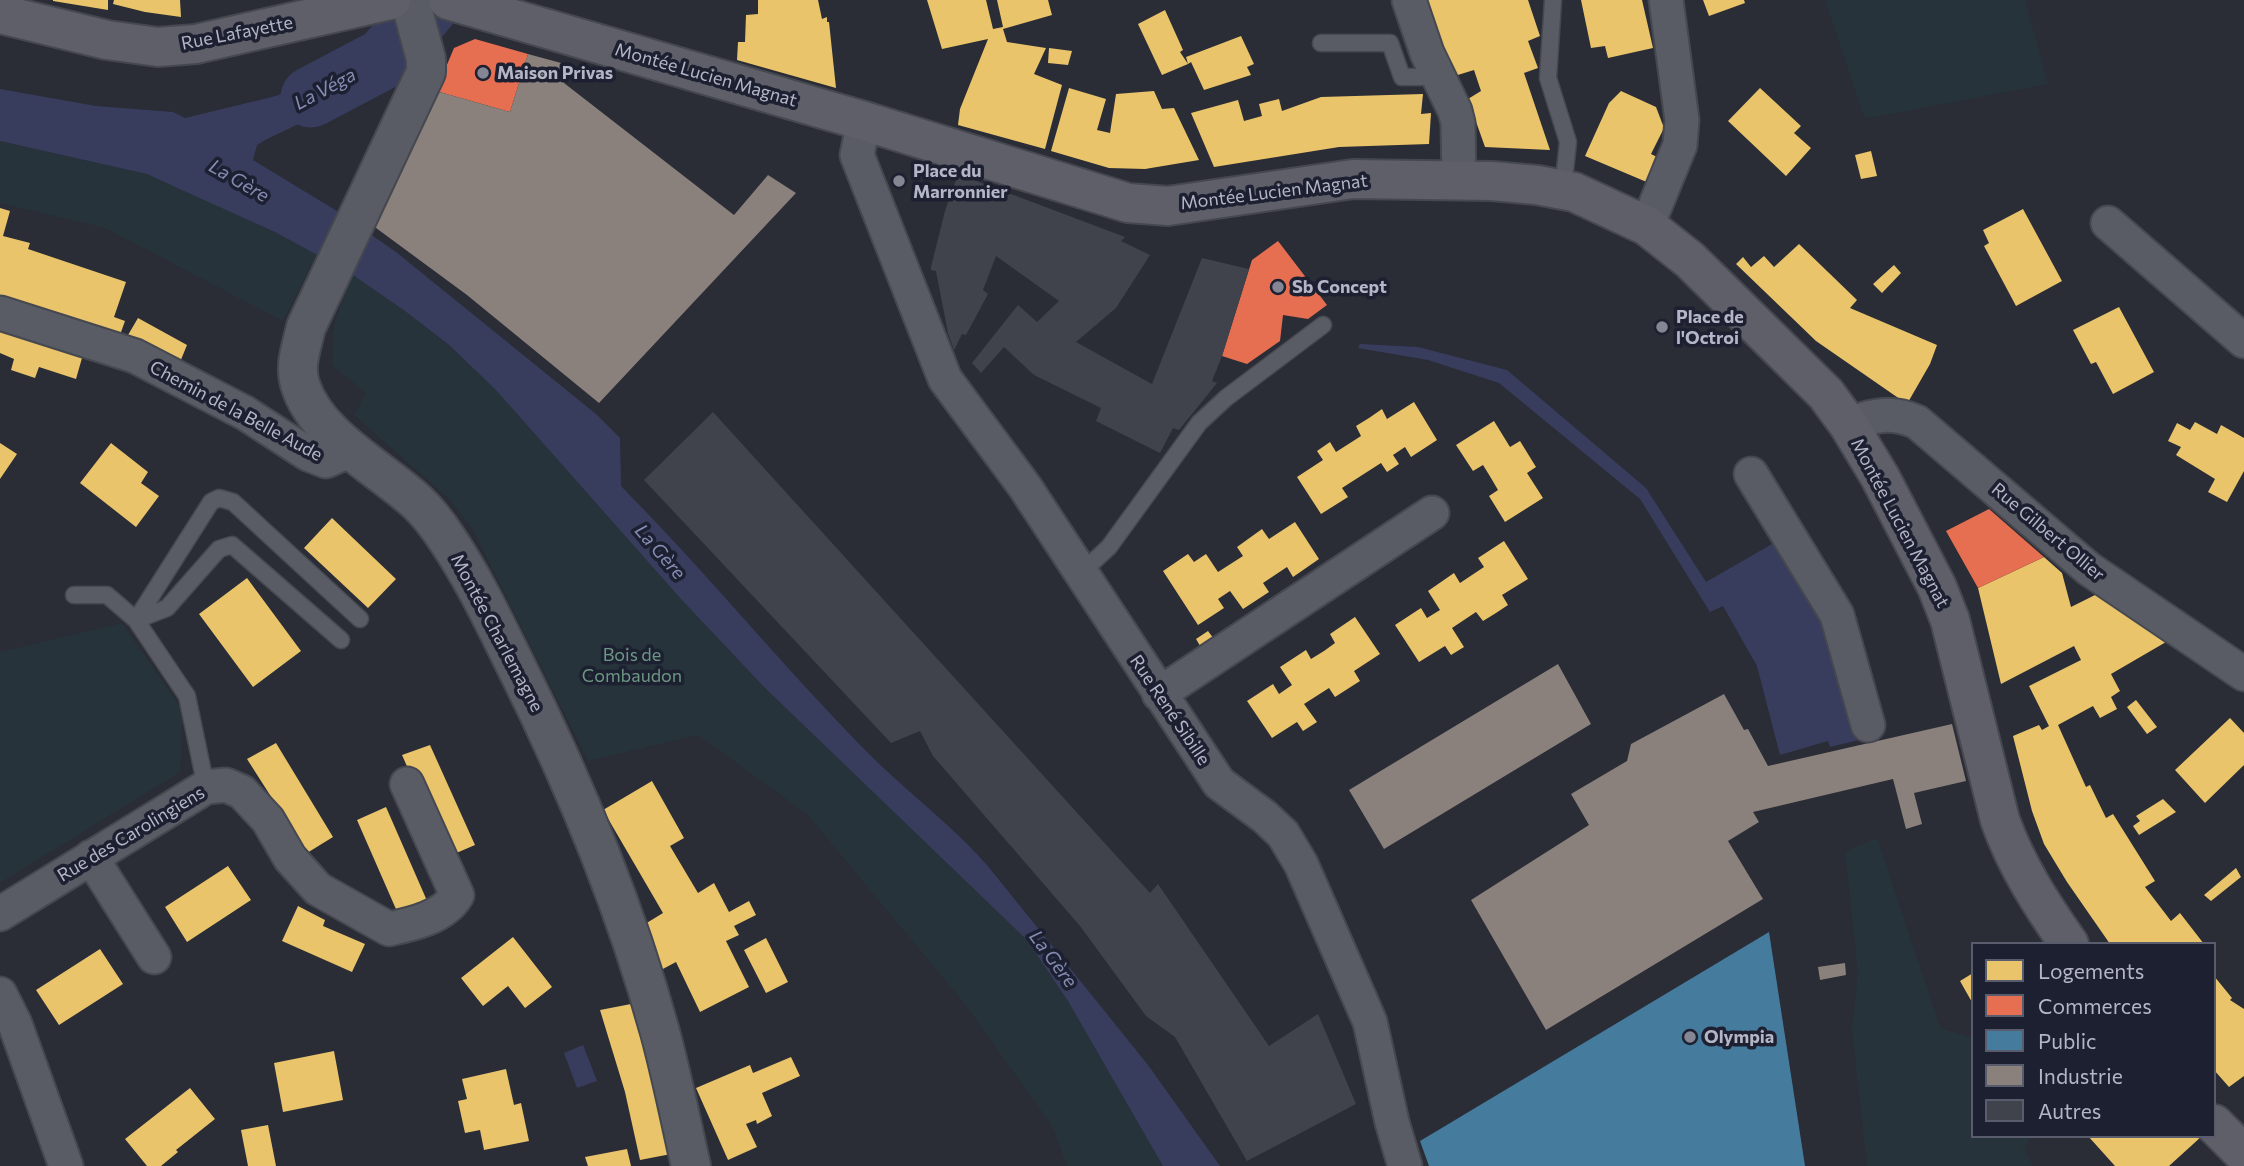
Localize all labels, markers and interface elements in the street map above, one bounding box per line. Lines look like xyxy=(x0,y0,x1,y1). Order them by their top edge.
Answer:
street label: Rue Lafayette xyxy=(179,12,295,54)
street label: Montée Lucien Magnat xyxy=(612,39,800,111)
place label: Maison Privas xyxy=(497,62,613,84)
water label: La Véga xyxy=(290,63,360,115)
marker: Maison Privas xyxy=(475,65,491,81)
water label: La Gère xyxy=(205,155,273,207)
place label: Place du Marronnier xyxy=(913,160,1008,202)
street label: Montée Lucien Magnat xyxy=(1179,170,1369,214)
marker: Place du Marronnier xyxy=(891,173,907,189)
place label: Sb Concept xyxy=(1292,276,1387,298)
marker: Sb Concept xyxy=(1270,279,1286,295)
place label: Place de l'Octroi xyxy=(1676,306,1744,348)
marker: Place de l'Octroi xyxy=(1654,319,1670,335)
street label: Chemin de la Belle Aude xyxy=(146,356,326,466)
street label: Montée Lucien Magnat xyxy=(1846,435,1954,611)
street label: Rue Gilbert Ollier xyxy=(1987,479,2109,585)
water label: La Gère xyxy=(630,520,690,584)
street label: Montée Charlemagne xyxy=(446,550,548,716)
park label: Bois de Combaudon xyxy=(582,644,682,686)
street label: Rue René Sibille xyxy=(1125,651,1215,769)
street label: Rue des Carolingiens xyxy=(54,782,208,886)
water label: La Gère xyxy=(1024,926,1082,992)
legend xyxy=(1971,942,2216,1138)
text: Logements xyxy=(2038,958,2144,983)
text: Commerces xyxy=(2038,993,2152,1018)
place label: Olympia xyxy=(1704,1026,1774,1048)
text: Public xyxy=(2038,1028,2096,1053)
marker: Olympia xyxy=(1682,1029,1698,1045)
text: Industrie xyxy=(2038,1063,2123,1088)
text: Autres xyxy=(2038,1098,2101,1123)

